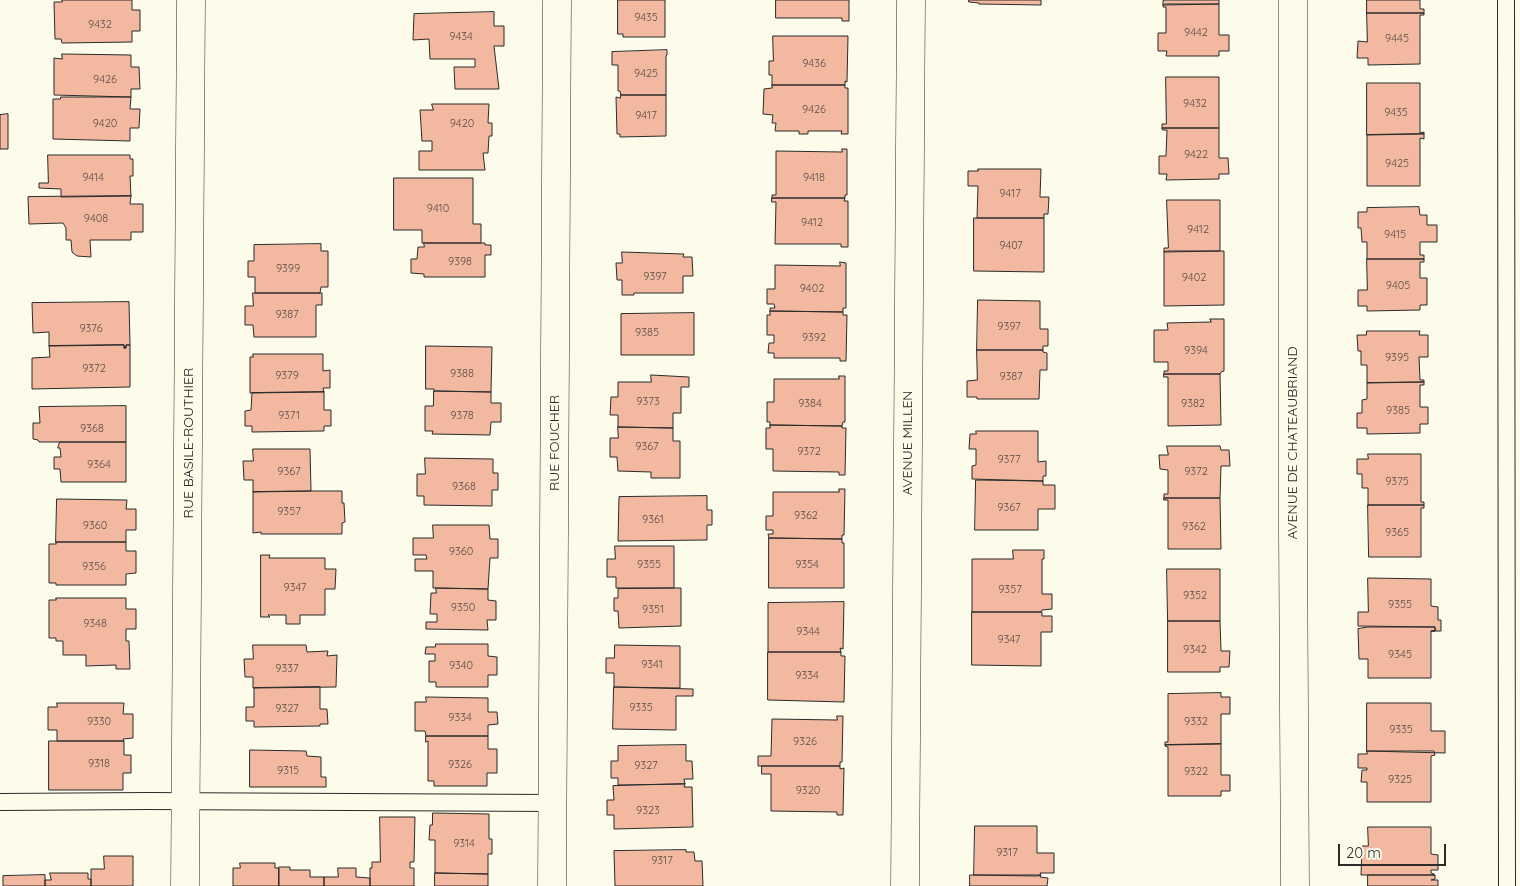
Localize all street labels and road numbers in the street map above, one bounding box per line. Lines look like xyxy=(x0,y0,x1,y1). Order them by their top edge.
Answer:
street label: AVENUE DE CHATEAUBRIAND xyxy=(1285,346,1301,540)
street label: RUE BASILE-ROUTHIER xyxy=(181,368,197,518)
street label: AVENUE MILLEN xyxy=(900,390,916,496)
street label: RUE FOUCHER xyxy=(547,395,563,491)

